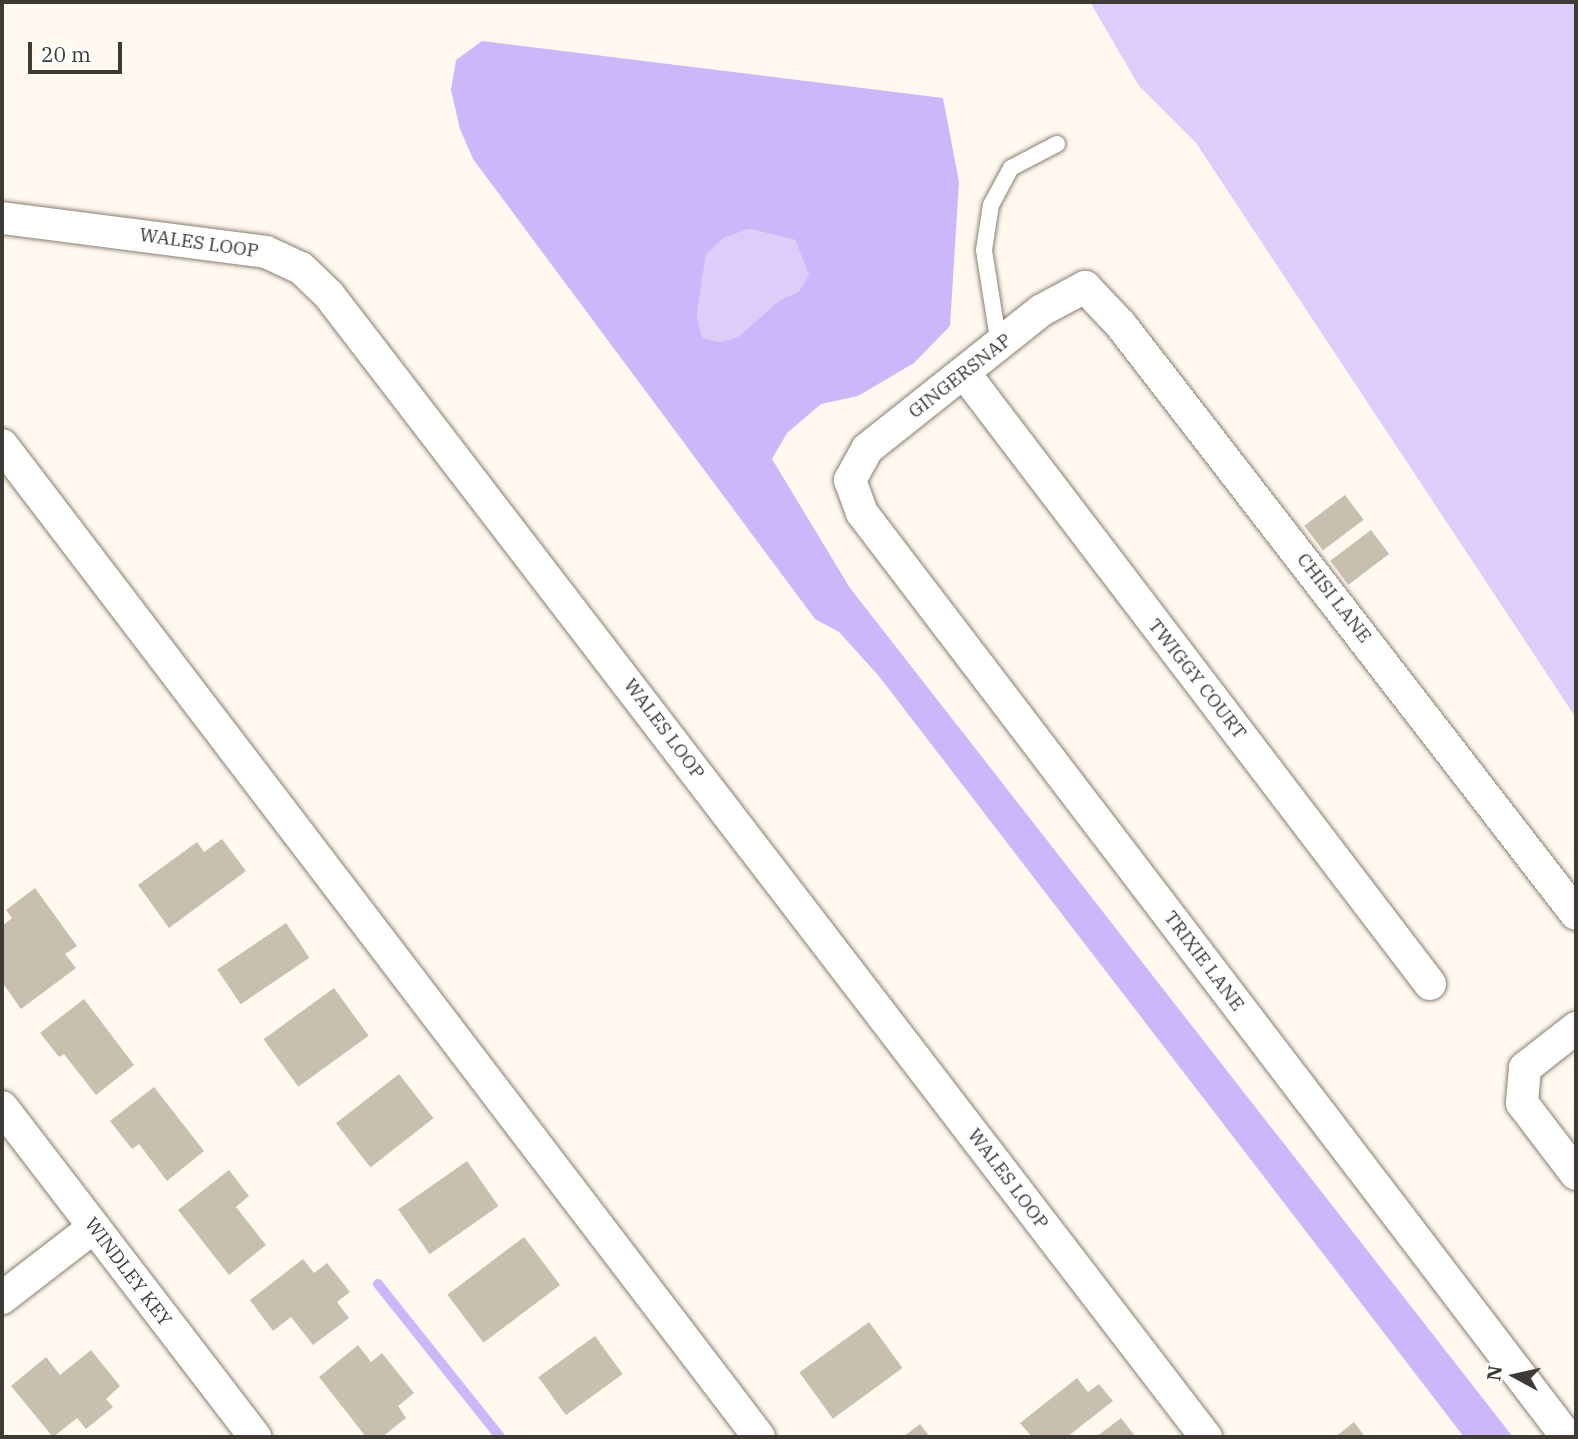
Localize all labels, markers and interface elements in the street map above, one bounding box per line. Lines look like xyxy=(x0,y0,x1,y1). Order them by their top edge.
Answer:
scale bar xyxy=(32,28,126,72)
text: 20 m xyxy=(41,40,91,68)
street label: WALES LOOP xyxy=(138,223,260,263)
street label: GINGERSNAP xyxy=(904,329,1016,423)
street label: CHISI LANE xyxy=(1292,549,1376,647)
street label: TWIGGY COURT xyxy=(1143,614,1251,744)
street label: WALES LOOP xyxy=(619,674,709,784)
street label: TRIXIE LANE xyxy=(1159,907,1249,1015)
street label: WALES LOOP xyxy=(963,1124,1053,1234)
street label: WINDLEY KEY xyxy=(80,1213,176,1331)
north arrow xyxy=(1480,1341,1550,1411)
text: N xyxy=(1481,1364,1507,1382)

